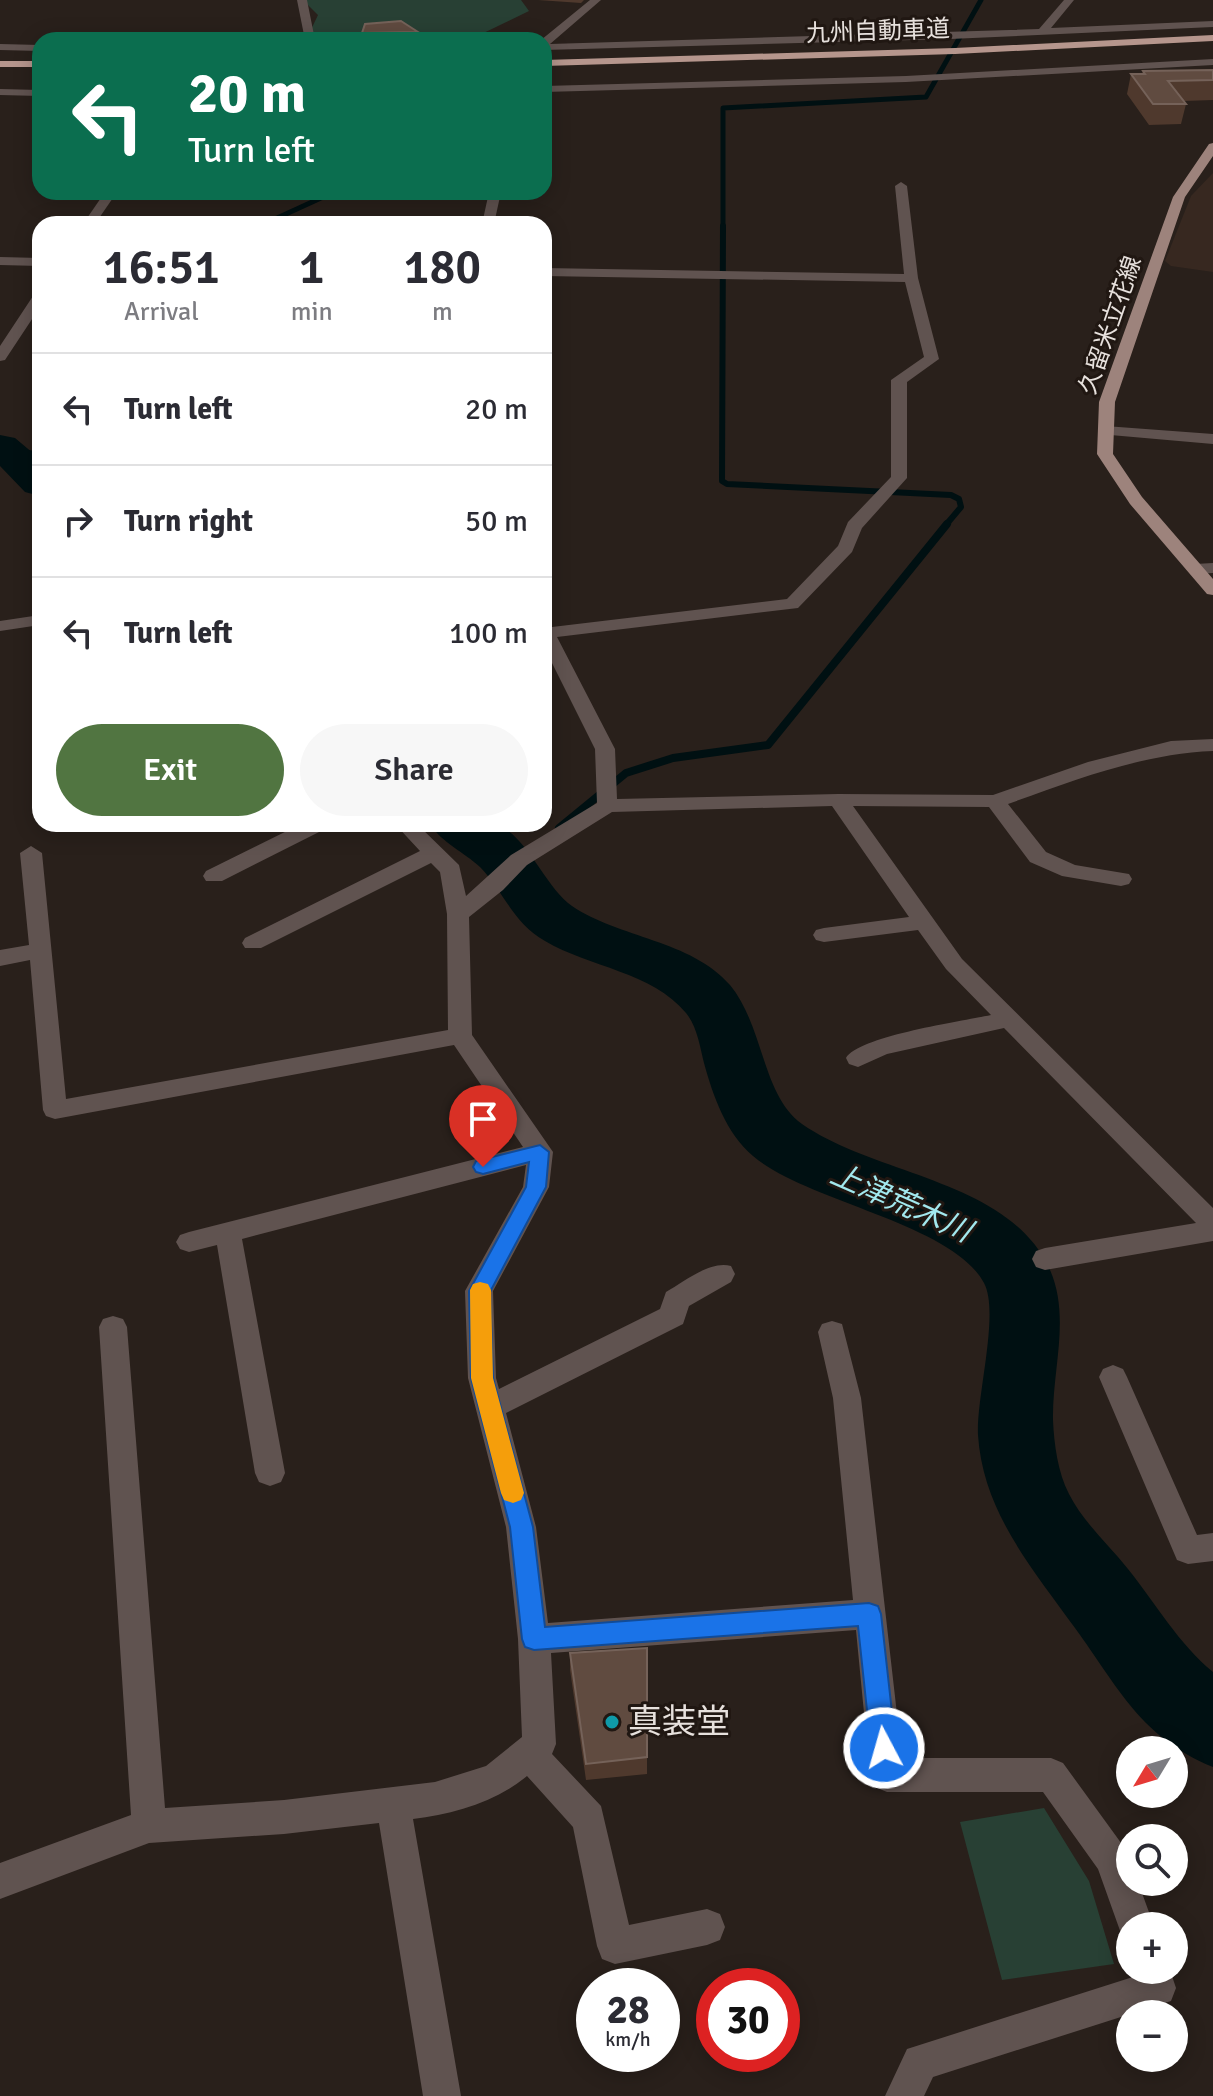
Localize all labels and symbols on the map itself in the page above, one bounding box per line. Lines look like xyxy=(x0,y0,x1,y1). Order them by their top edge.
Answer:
street label: 九州自動車道 xyxy=(806,13,950,49)
street label: 久留米立花線 xyxy=(1072,252,1148,398)
pin xyxy=(449,1085,517,1167)
water label: 上津荒木川 xyxy=(825,1156,980,1252)
place label: 真装堂 xyxy=(628,1701,730,1743)
position arrow xyxy=(842,1706,926,1790)
marker: 真装堂 xyxy=(603,1713,621,1731)
north arrow xyxy=(1116,1736,1188,1808)
speed limit sign: 30 xyxy=(696,1968,800,2072)

